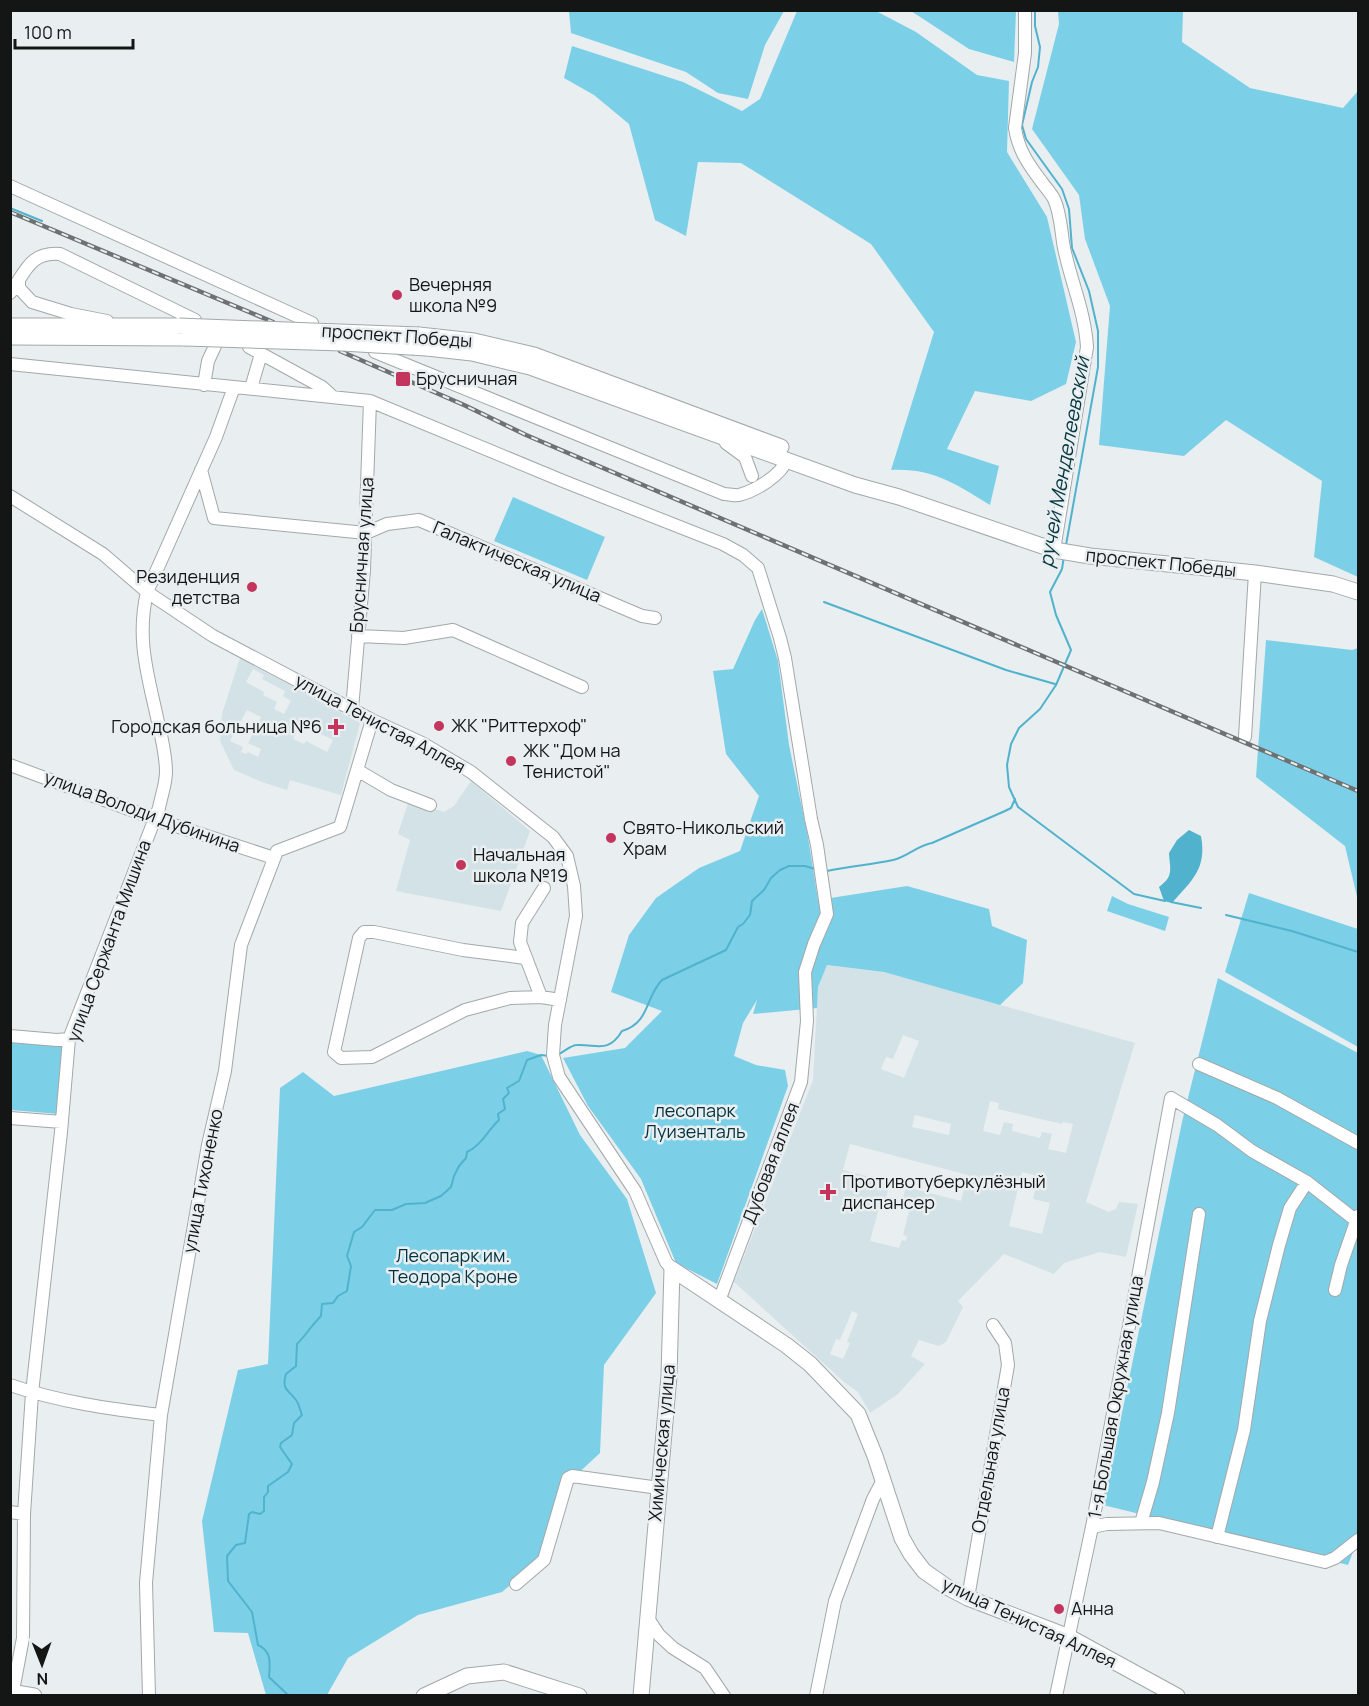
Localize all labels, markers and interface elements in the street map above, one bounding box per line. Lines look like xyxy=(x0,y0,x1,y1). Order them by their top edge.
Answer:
scale bar xyxy=(15,12,134,50)
text: 100 m xyxy=(24,20,72,44)
place label: Вечерняя школа №9 xyxy=(409,272,497,317)
marker: Вечерняя школа №9 xyxy=(390,288,404,302)
street label: проспект Победы xyxy=(321,318,473,352)
water label: ручей Менделеевский xyxy=(1032,353,1096,569)
place label: Брусничная xyxy=(416,366,518,390)
marker: Брусничная xyxy=(394,370,412,388)
street label: Брусничная улица xyxy=(344,476,378,634)
street label: Галактическая улица xyxy=(430,515,605,607)
street label: проспект Победы xyxy=(1085,542,1237,582)
place label: Резиденция детства xyxy=(136,564,240,609)
marker: Резиденция детства xyxy=(245,580,259,594)
street label: улица Тенистая Аллея xyxy=(291,668,470,778)
place label: ЖК "Риттерхоф" xyxy=(451,713,587,737)
place label: Городская больница №6 xyxy=(111,714,322,738)
marker: Городская больница №6 xyxy=(327,718,345,736)
marker: ЖК "Риттерхоф" xyxy=(432,719,446,733)
place label: ЖК "Дом на Тенистой" xyxy=(523,738,621,783)
marker: ЖК "Дом на Тенистой" xyxy=(504,754,518,768)
street label: улица Володи Дубинина xyxy=(41,764,244,858)
place label: Свято-Никольский Храм xyxy=(623,815,784,860)
marker: Свято-Никольский Храм xyxy=(604,831,618,845)
street label: улица Сержанта Мишина xyxy=(60,836,156,1045)
place label: Начальная школа №19 xyxy=(473,842,568,887)
marker: Начальная школа №19 xyxy=(454,858,468,872)
park label: лесопарк Луизенталь xyxy=(644,1098,746,1143)
street label: Дубовая аллея xyxy=(736,1099,804,1227)
street label: улица Тихоненко xyxy=(176,1107,228,1255)
place label: Противотуберкулёзный диспансер xyxy=(842,1169,1046,1214)
marker: Противотуберкулёзный диспансер xyxy=(819,1183,837,1201)
park label: Лесопарк им. Теодора Кроне xyxy=(388,1243,518,1288)
street label: 1-я Большая Окружная улица xyxy=(1082,1274,1148,1520)
street label: Химическая улица xyxy=(642,1363,680,1522)
street label: Отдельная улица xyxy=(965,1385,1015,1535)
street label: улица Тенистая Аллея xyxy=(938,1571,1120,1673)
place label: Анна xyxy=(1071,1596,1114,1620)
marker: Анна xyxy=(1052,1602,1066,1616)
north arrow xyxy=(12,1634,72,1694)
text: N xyxy=(36,1668,48,1690)

